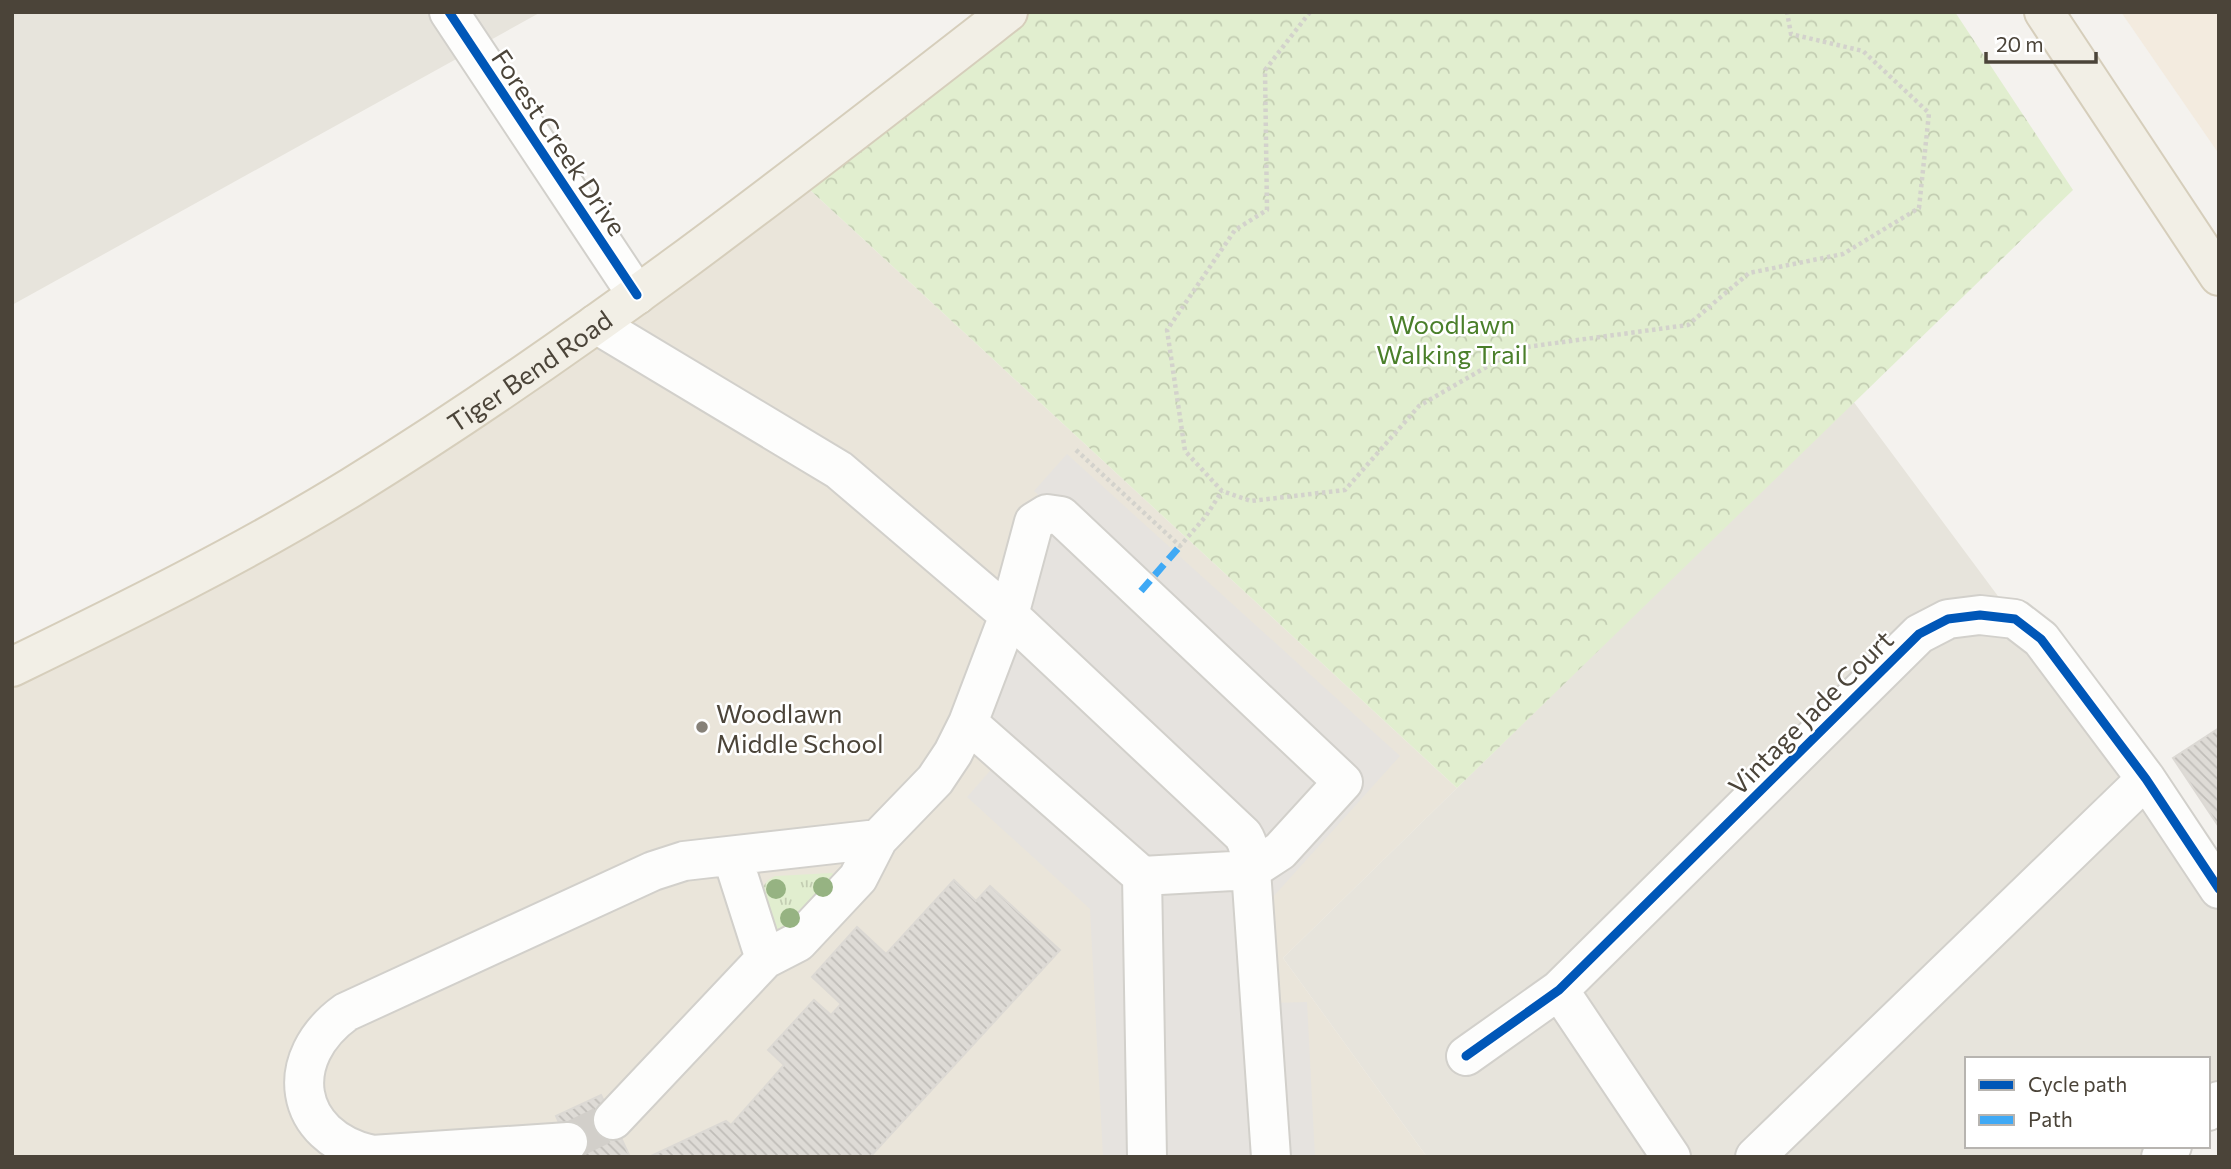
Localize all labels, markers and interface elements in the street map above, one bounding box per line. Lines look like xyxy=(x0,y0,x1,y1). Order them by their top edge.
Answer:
scale bar xyxy=(1986,21,2096,65)
text: 20 m xyxy=(1996,31,2044,56)
street label: Forest Creek Drive xyxy=(486,43,634,241)
street label: Tiger Bend Road xyxy=(441,303,617,438)
park label: Woodlawn Walking Trail xyxy=(1376,308,1528,369)
street label: Vintage Jade Court xyxy=(1721,623,1899,801)
place label: Woodlawn Middle School xyxy=(716,697,884,758)
marker: Woodlawn Middle School xyxy=(694,719,710,735)
legend xyxy=(1965,1057,2210,1148)
text: Cycle path xyxy=(2028,1071,2127,1096)
text: Path xyxy=(2028,1106,2073,1131)

